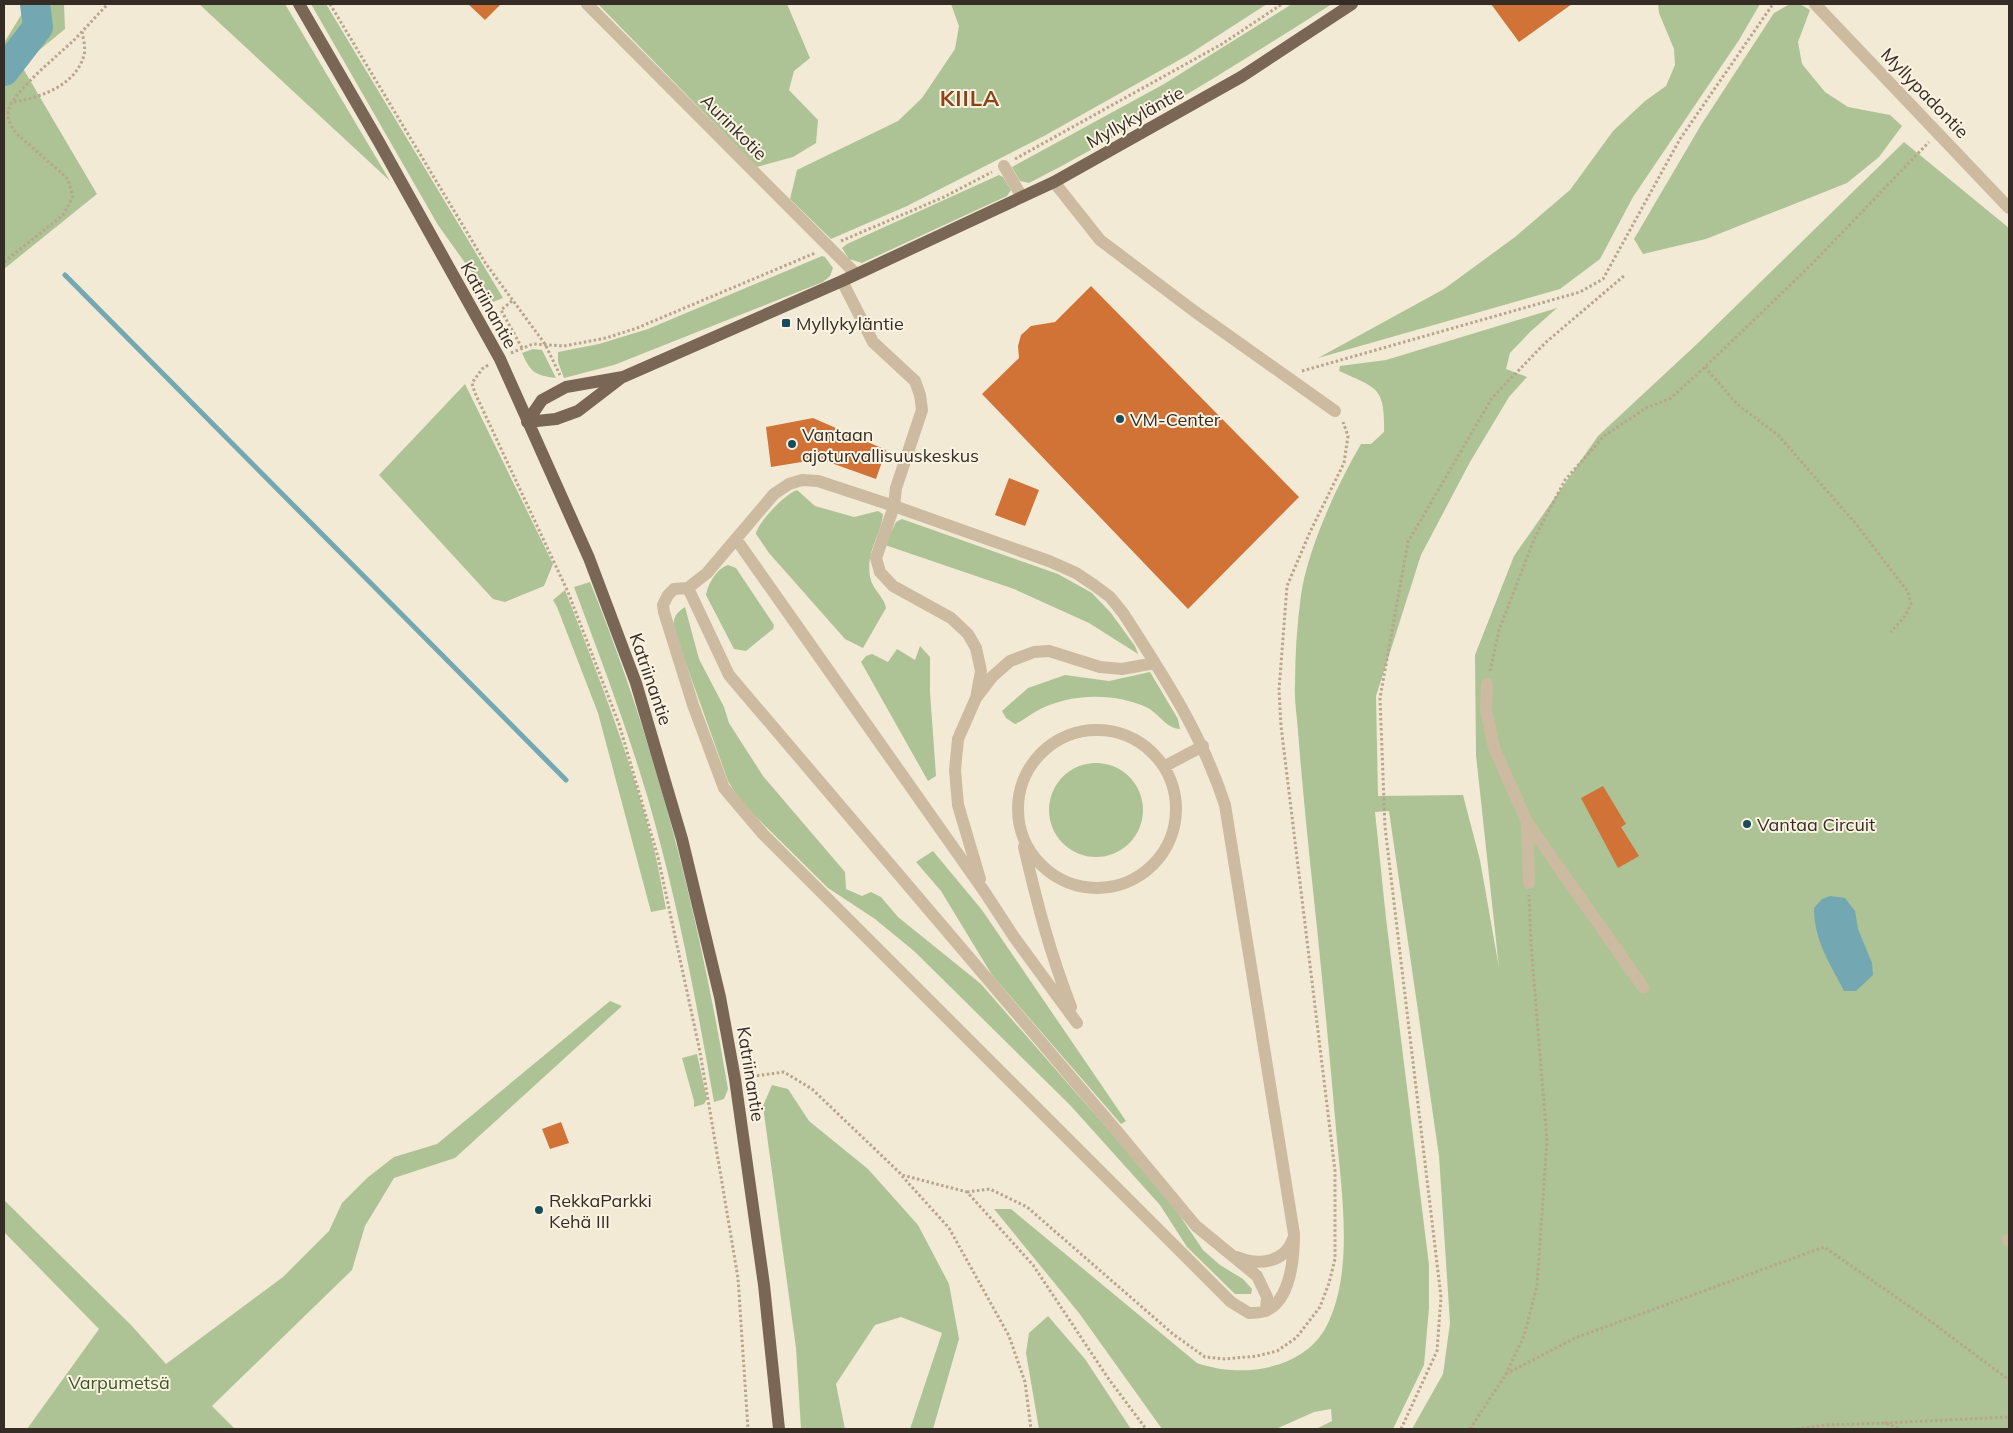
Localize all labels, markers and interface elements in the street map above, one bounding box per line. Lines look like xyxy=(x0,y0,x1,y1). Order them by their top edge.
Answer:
street label: Myllypadontie xyxy=(1876,43,1974,143)
street label: Myllykyläntie xyxy=(1082,81,1188,153)
district label: KIILA xyxy=(940,84,1000,112)
street label: Aurinkotie xyxy=(696,89,772,165)
street label: Katriinantie xyxy=(456,257,522,353)
place label: Myllykyläntie xyxy=(796,312,904,335)
marker: Myllykyläntie xyxy=(780,317,792,329)
place label: VM-Center xyxy=(1130,408,1221,431)
marker: VM-Center xyxy=(1114,413,1126,425)
place label: Vantaan ajoturvallisuuskeskus xyxy=(802,423,979,467)
marker: Vantaan ajoturvallisuuskeskus xyxy=(786,438,798,450)
street label: Katriinantie xyxy=(625,630,677,728)
place label: Vantaa Circuit xyxy=(1757,813,1875,836)
marker: Vantaa Circuit xyxy=(1741,818,1753,830)
street label: Katriinantie xyxy=(732,1025,770,1123)
place label: RekkaParkki Kehä III xyxy=(549,1189,652,1233)
marker: RekkaParkki Kehä III xyxy=(533,1204,545,1216)
park label: Varpumetsä xyxy=(68,1371,170,1394)

